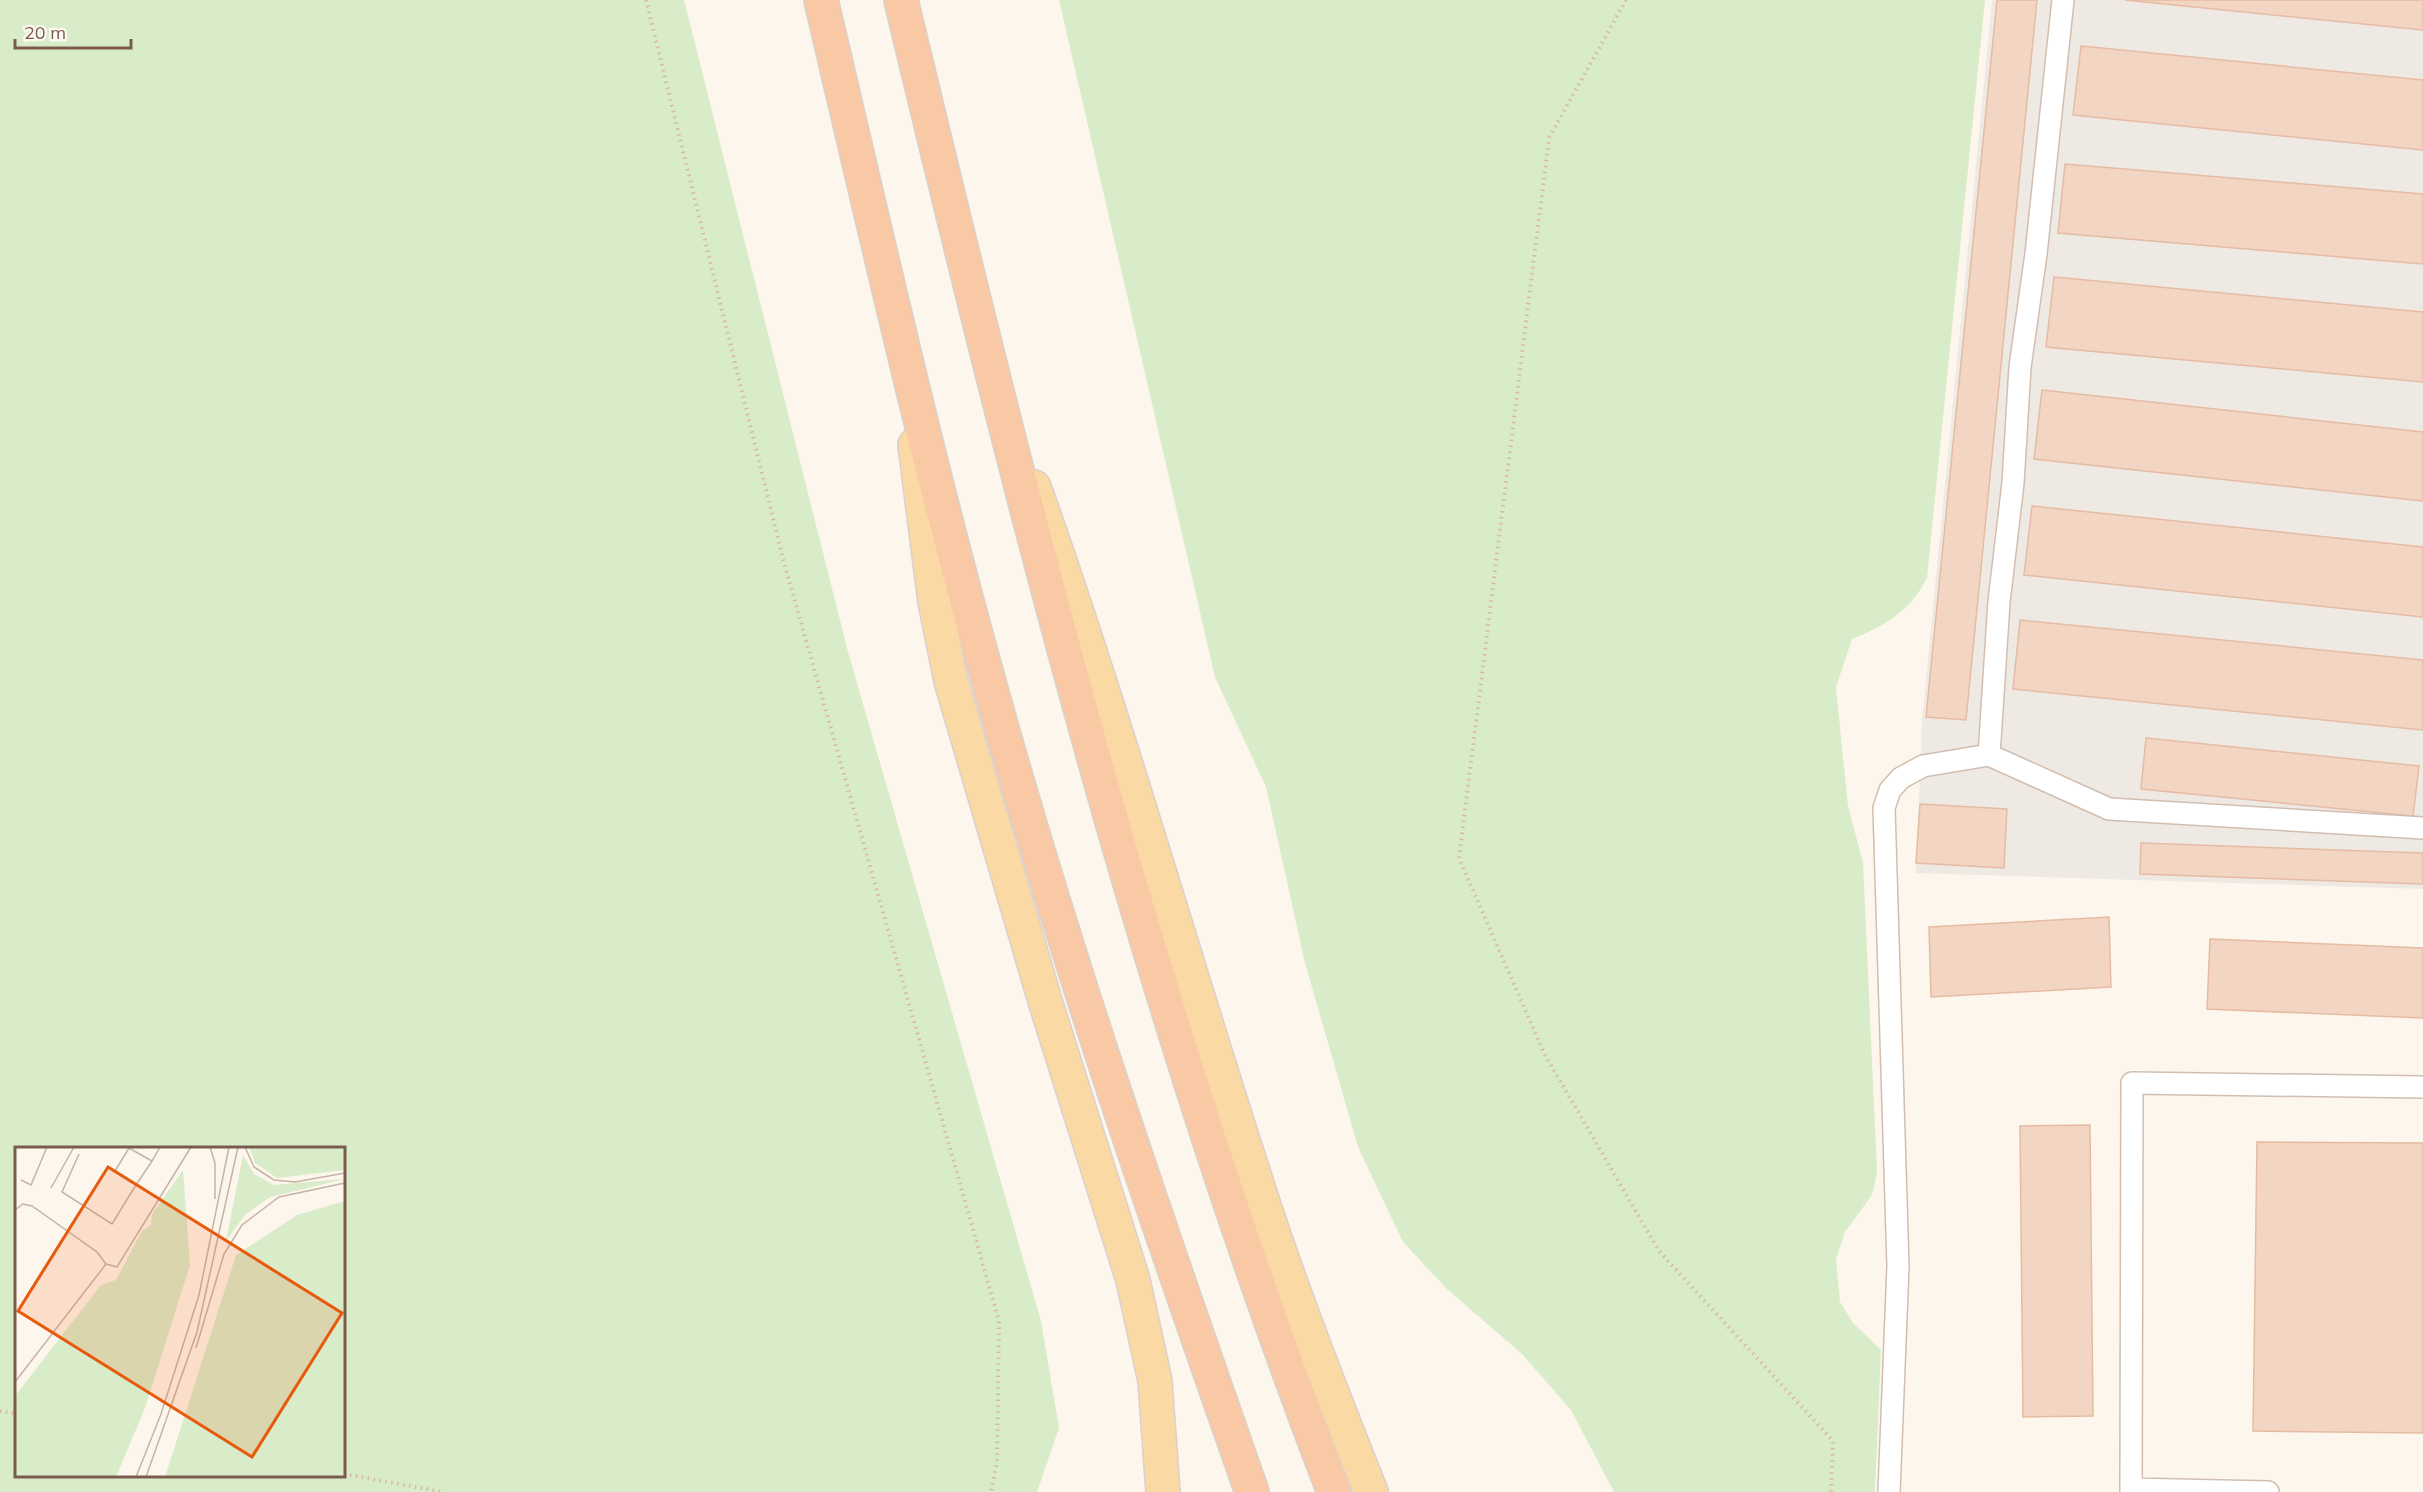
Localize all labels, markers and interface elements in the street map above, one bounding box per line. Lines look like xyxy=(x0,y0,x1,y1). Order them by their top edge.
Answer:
scale bar xyxy=(15,12,130,50)
text: 20 m xyxy=(24,21,66,44)
inset map xyxy=(15,1147,345,1477)

